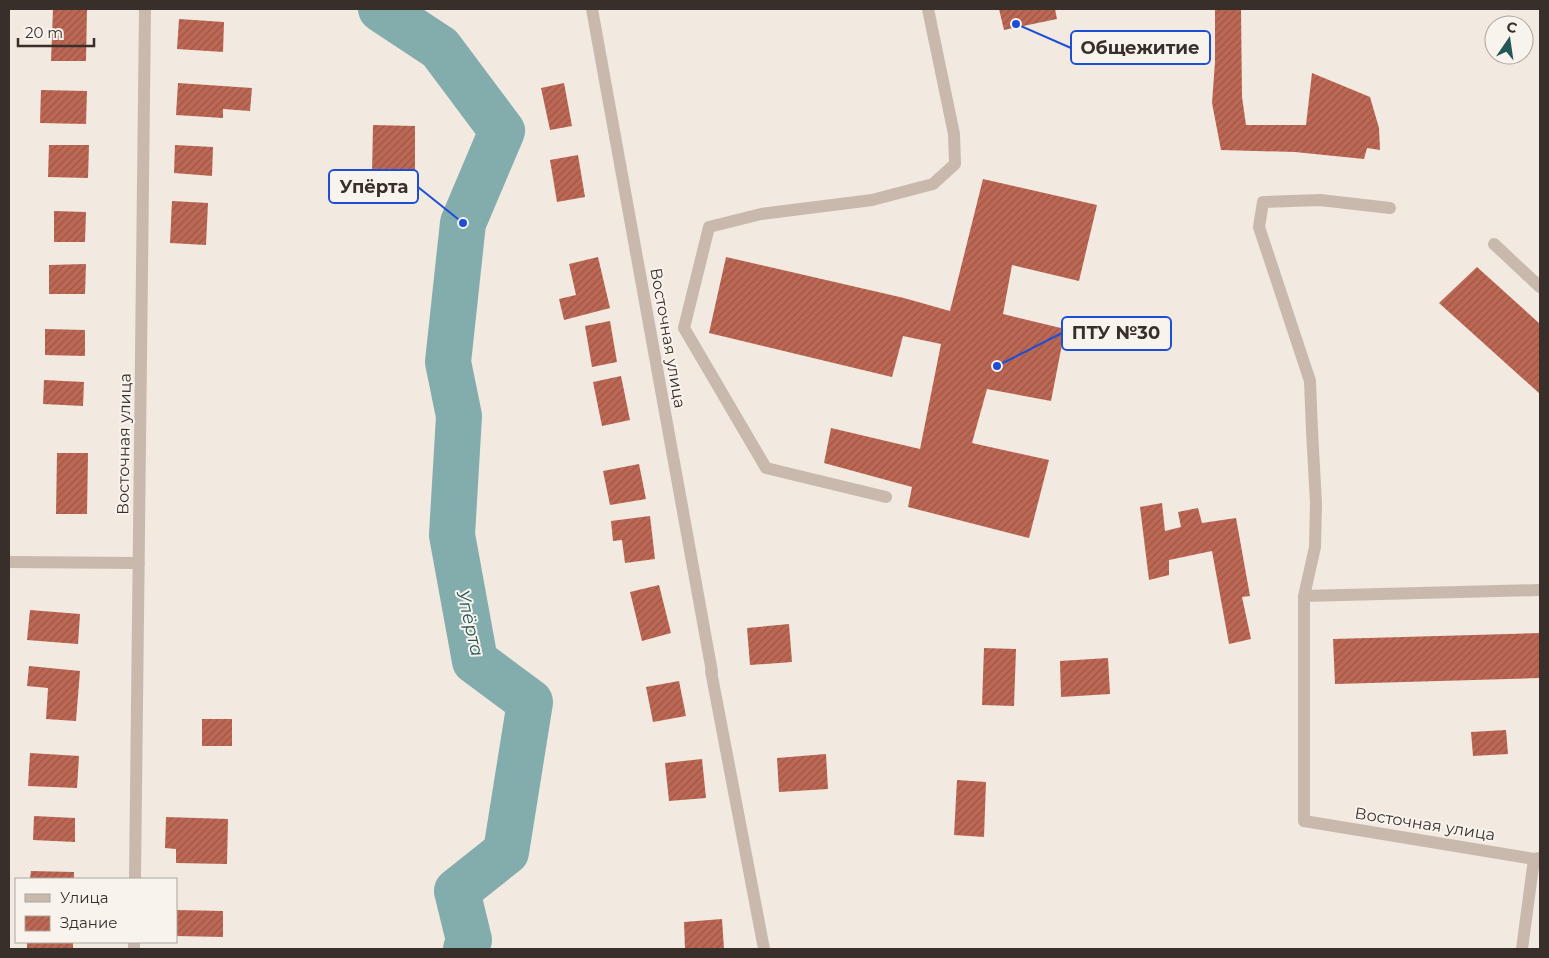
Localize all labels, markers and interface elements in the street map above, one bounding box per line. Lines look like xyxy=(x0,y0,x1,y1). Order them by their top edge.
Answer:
scale bar xyxy=(18,15,94,47)
north arrow xyxy=(1484,15,1534,65)
text: С xyxy=(1505,17,1519,37)
text: 20 m xyxy=(25,23,63,42)
callout: Общежитие xyxy=(1071,31,1210,64)
text: Общежитие xyxy=(1080,37,1200,59)
callout: Упёрта xyxy=(329,170,418,203)
text: Упёрта xyxy=(340,176,408,198)
street label: Восточная улица xyxy=(646,266,690,410)
callout: ПТУ №30 xyxy=(1062,317,1171,350)
text: ПТУ №30 xyxy=(1072,322,1160,344)
street label: Восточная улица xyxy=(113,373,135,515)
water label: Упёрта xyxy=(452,588,488,658)
street label: Восточная улица xyxy=(1353,804,1497,844)
legend xyxy=(15,878,178,943)
text: Улица xyxy=(60,888,108,907)
text: Здание xyxy=(60,913,118,932)

